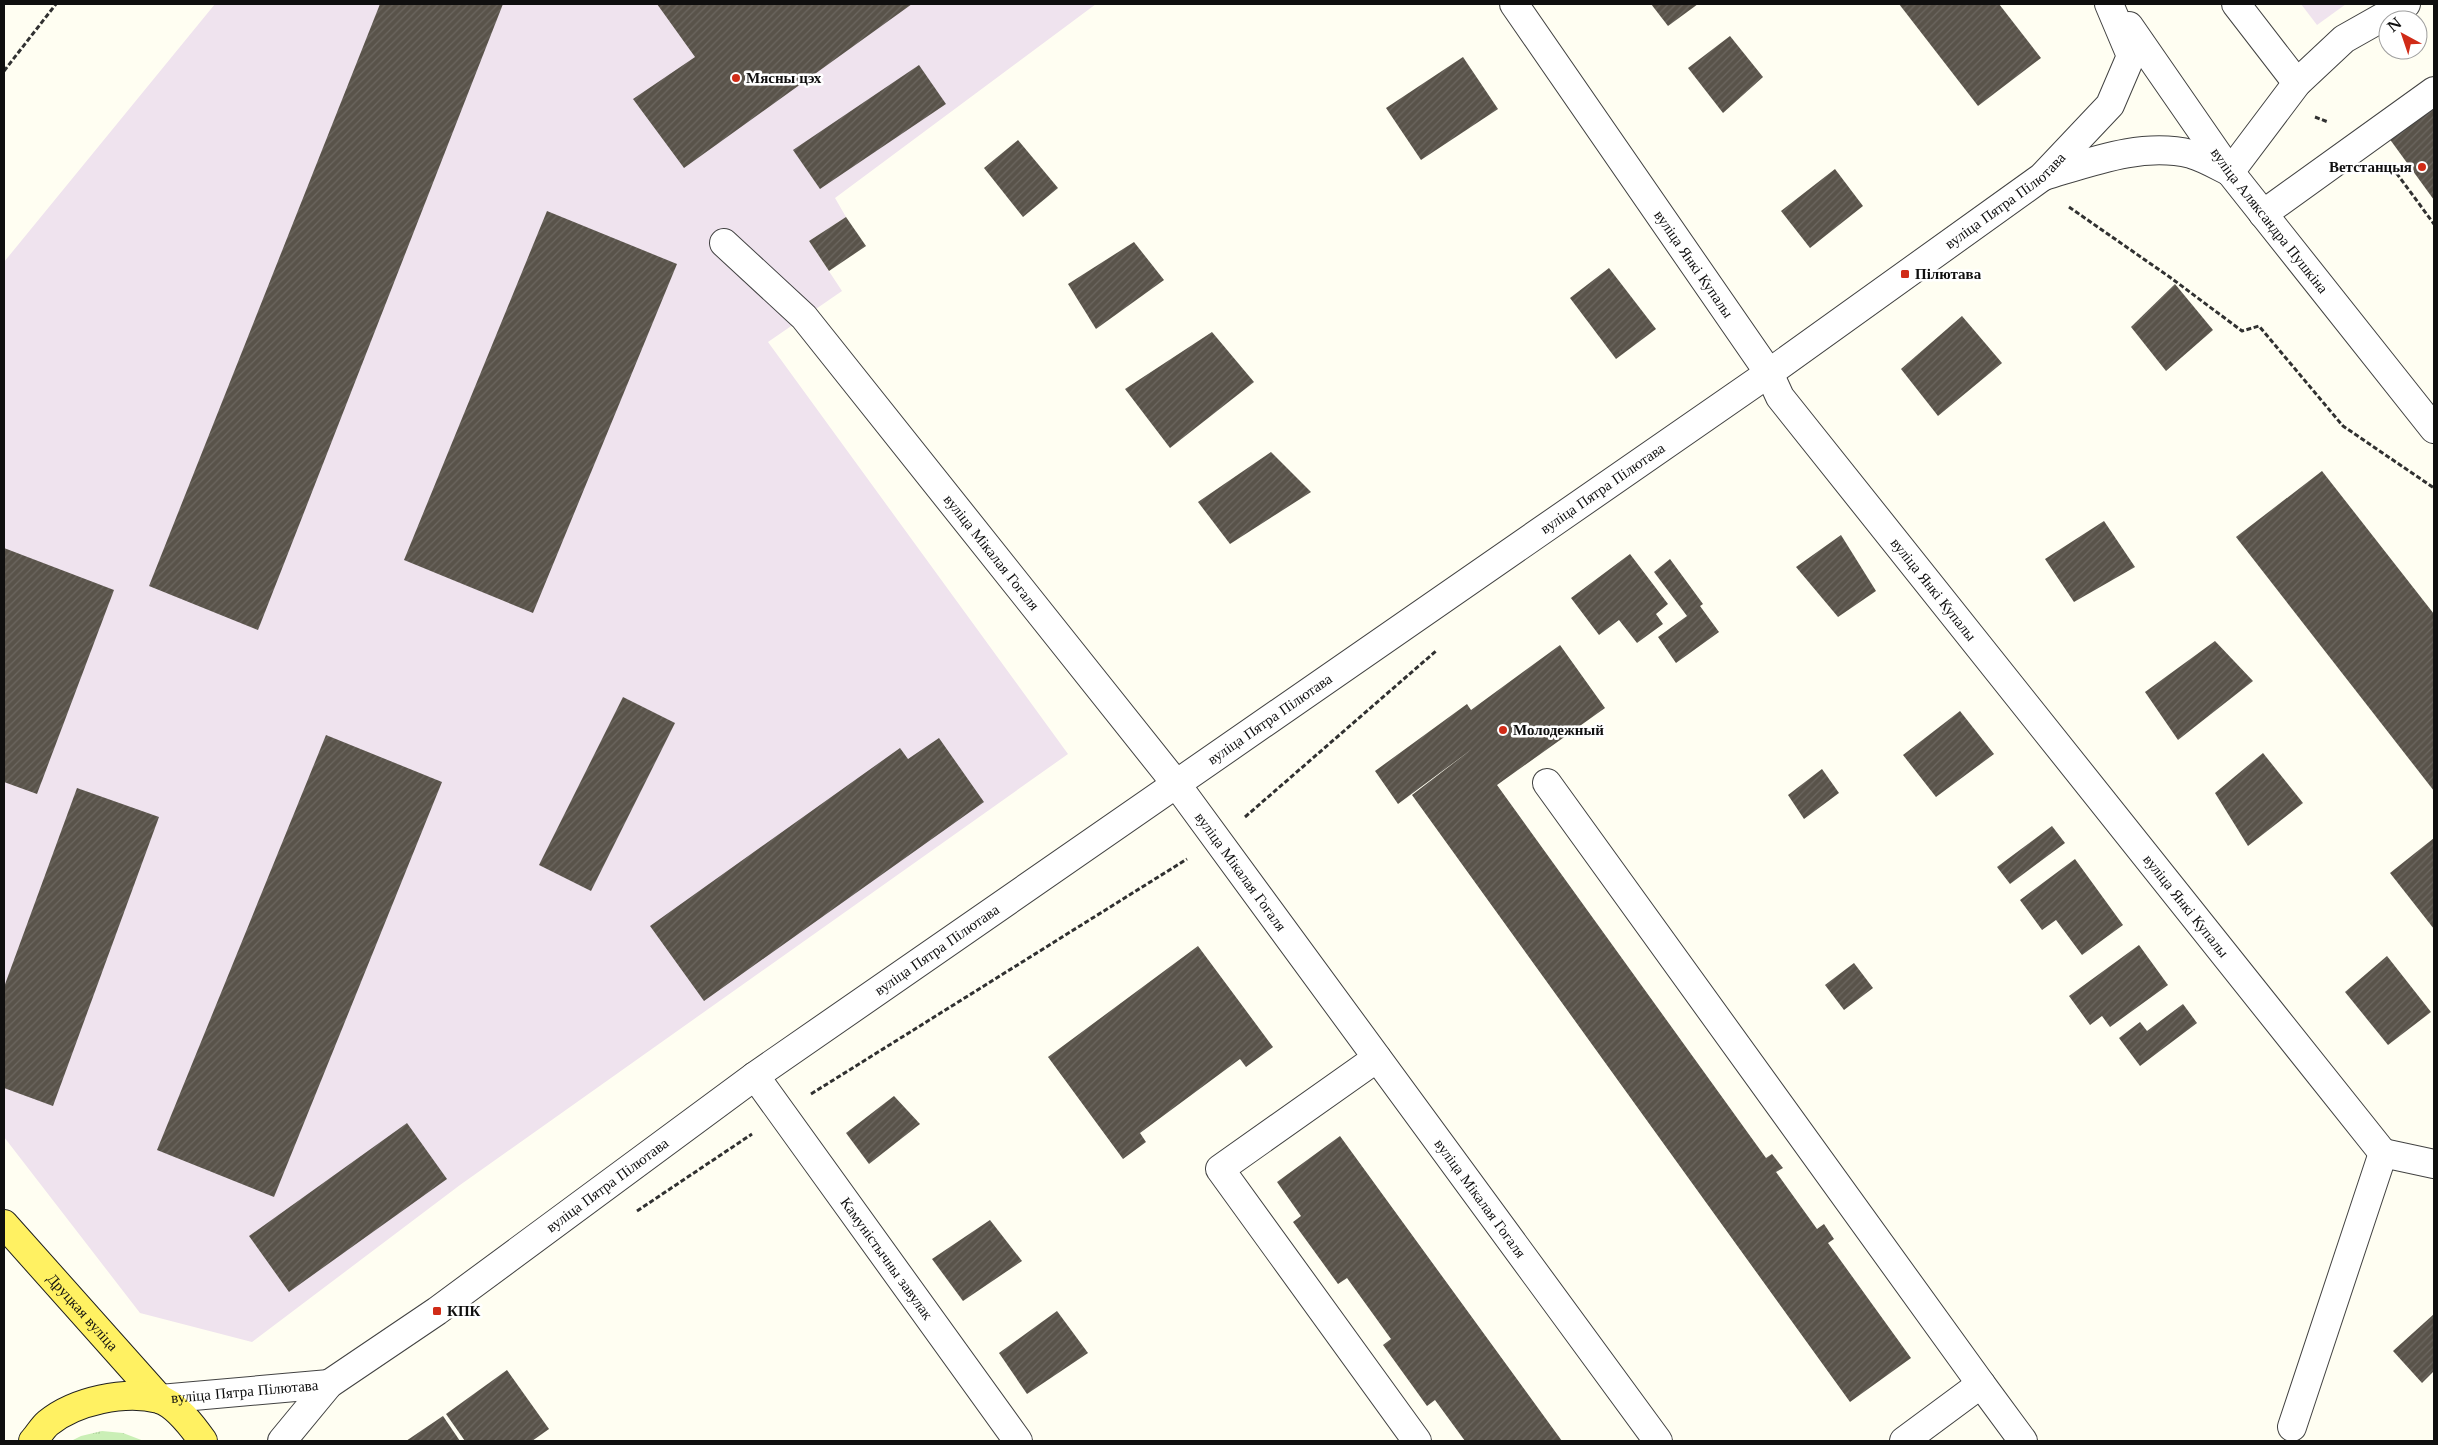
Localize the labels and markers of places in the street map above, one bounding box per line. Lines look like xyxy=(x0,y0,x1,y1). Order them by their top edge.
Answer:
place label: Мясны цэх xyxy=(746,68,822,87)
marker: Мясны цэх xyxy=(730,72,742,84)
place label: Ветстанцыя xyxy=(2329,157,2412,176)
marker: Ветстанцыя xyxy=(2416,161,2428,173)
place label: Пілютава xyxy=(1915,264,1982,283)
marker: Пілютава xyxy=(1899,268,1911,280)
place label: Молодежный xyxy=(1513,720,1604,739)
marker: Молодежный xyxy=(1497,724,1509,736)
place label: КПК xyxy=(447,1301,481,1320)
marker: КПК xyxy=(431,1305,443,1317)

